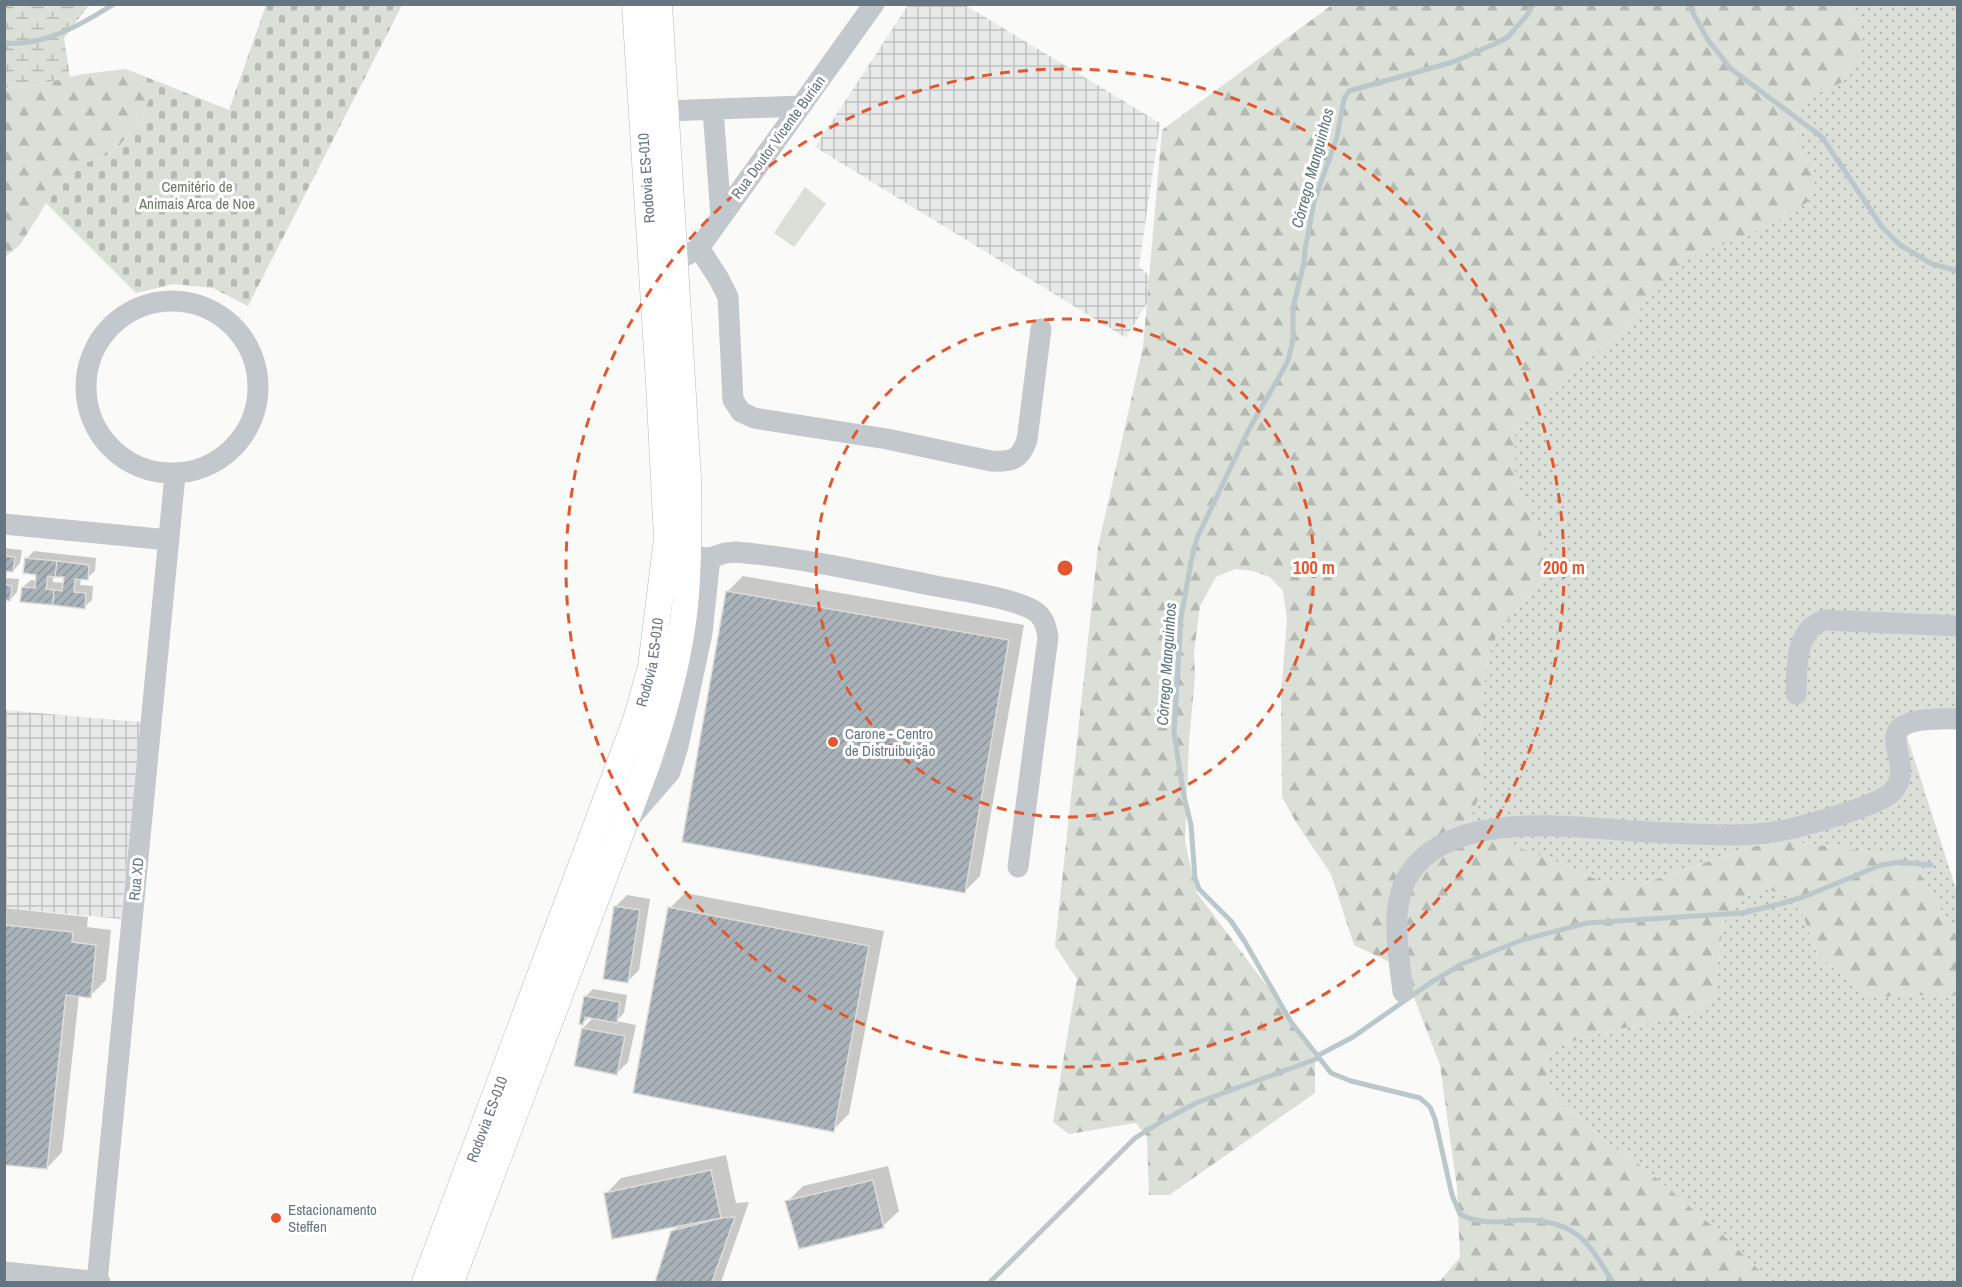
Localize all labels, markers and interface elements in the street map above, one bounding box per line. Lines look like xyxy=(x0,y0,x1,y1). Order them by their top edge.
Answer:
street label: Rua Doutor Vicente Burian xyxy=(726,71,830,203)
water label: Córrego Manguinhos xyxy=(1285,105,1339,230)
street label: Rodovia ES-010 xyxy=(632,132,660,224)
park label: Cemitério de Animais Arca de Noe xyxy=(138,176,255,214)
text: 100 m xyxy=(1293,555,1335,580)
text: 200 m xyxy=(1543,555,1585,580)
centre of rings xyxy=(1055,558,1075,578)
water label: Córrego Manguinhos xyxy=(1151,601,1181,726)
street label: Rodovia ES-010 xyxy=(630,616,668,709)
place label: Carone - Centro de Distruibuição xyxy=(845,723,935,761)
marker: Carone - Centro de Distruibuição xyxy=(826,735,840,749)
street label: Rua XD xyxy=(123,856,149,902)
street label: Rodovia ES-010 xyxy=(460,1073,512,1165)
place label: Estacionamento Steffen xyxy=(288,1199,377,1237)
marker: Estacionamento Steffen xyxy=(269,1211,283,1225)

